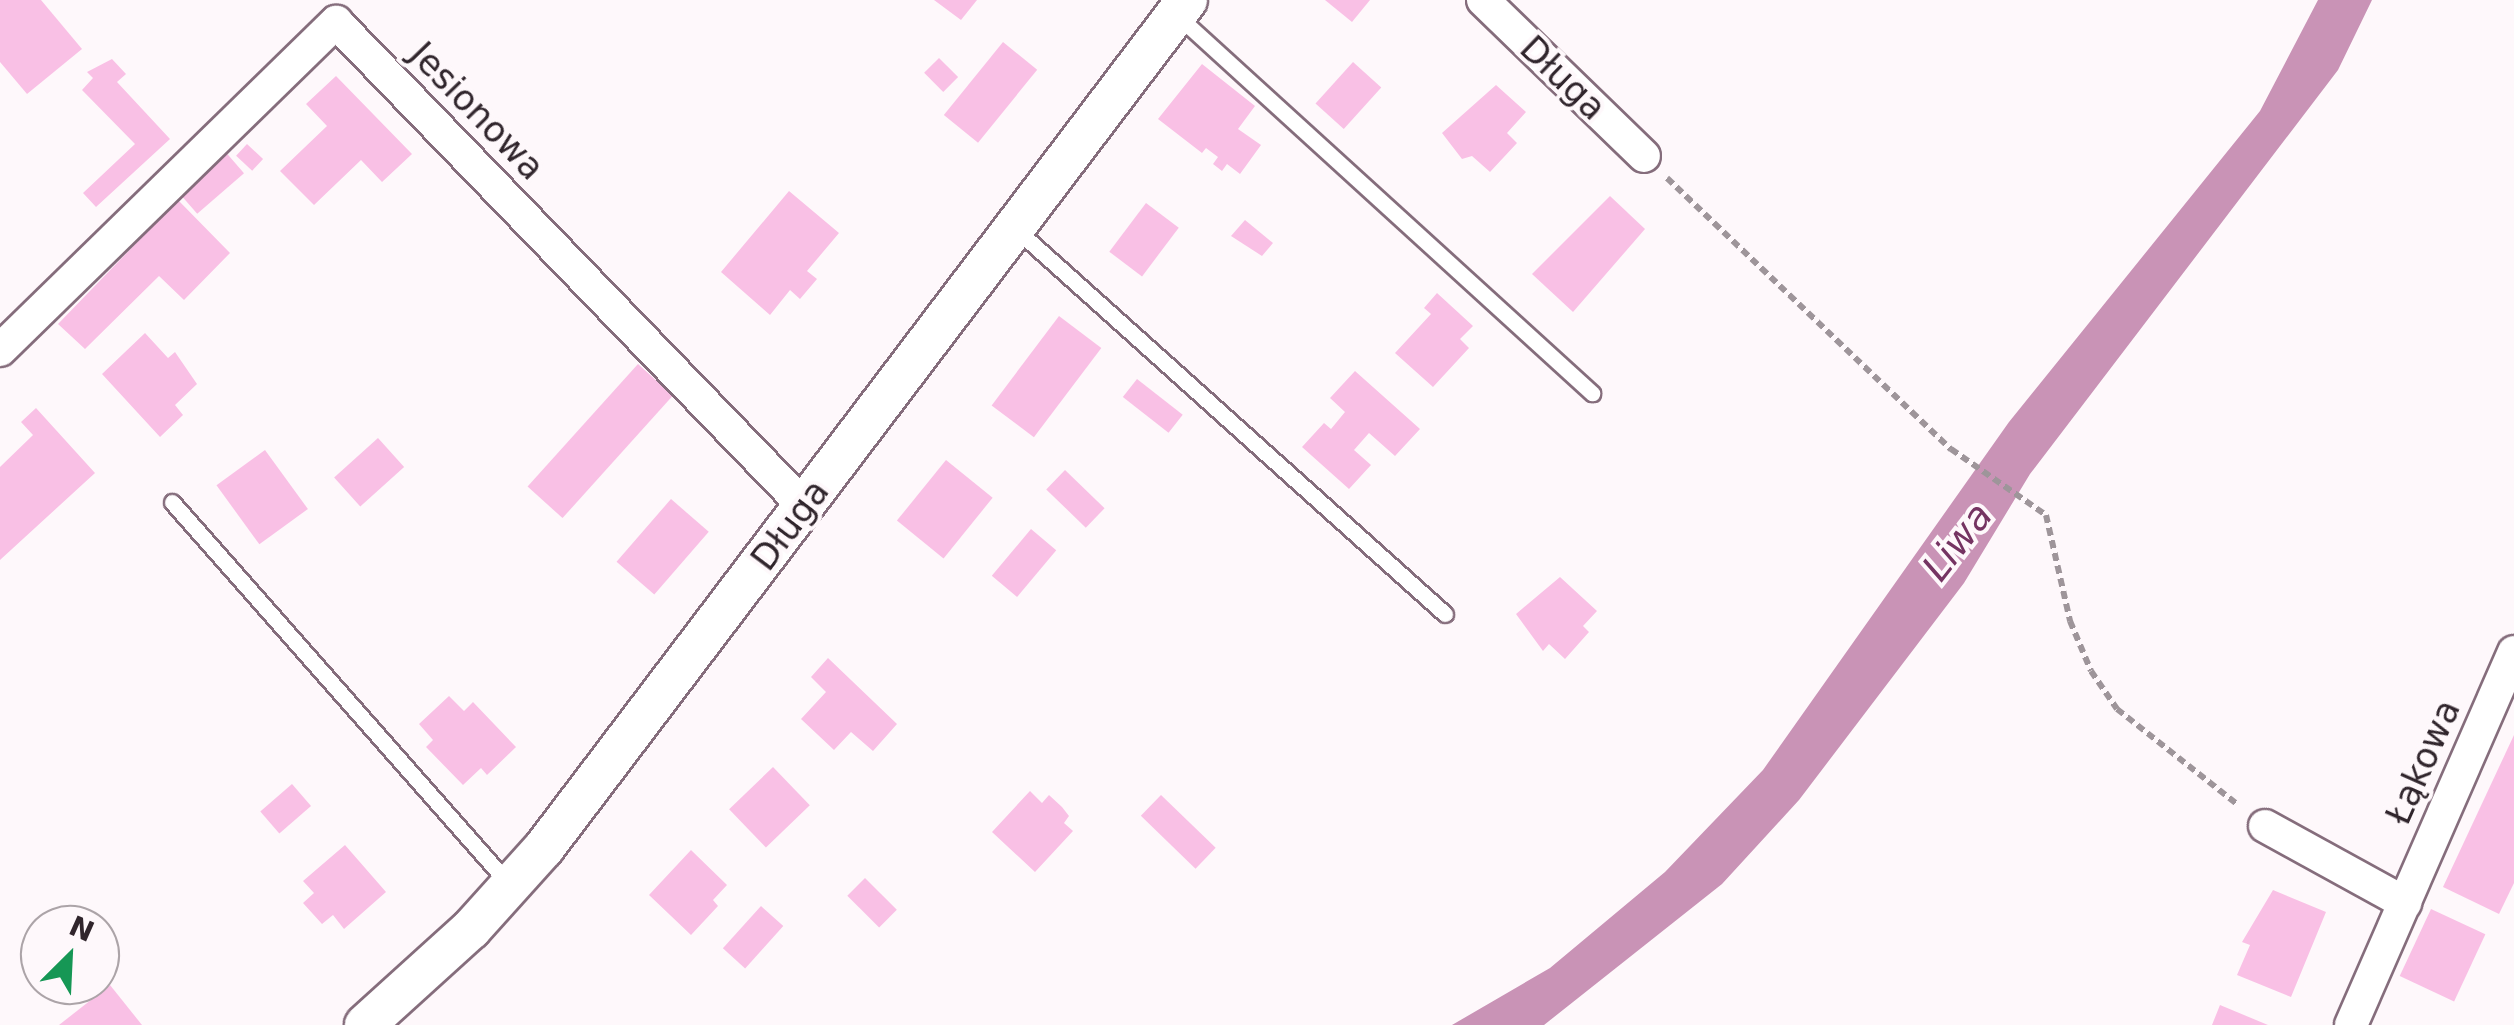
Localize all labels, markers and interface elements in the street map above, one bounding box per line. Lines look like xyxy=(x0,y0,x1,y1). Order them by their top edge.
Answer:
street label: Długa xyxy=(1511,27,1615,129)
street label: Jesionowa xyxy=(401,34,553,188)
street label: Długa xyxy=(742,471,838,579)
water label: Liwa xyxy=(1914,494,2002,590)
street label: Łąkowa xyxy=(2377,693,2469,831)
north arrow xyxy=(20,905,120,1005)
text: N xyxy=(64,909,99,949)

